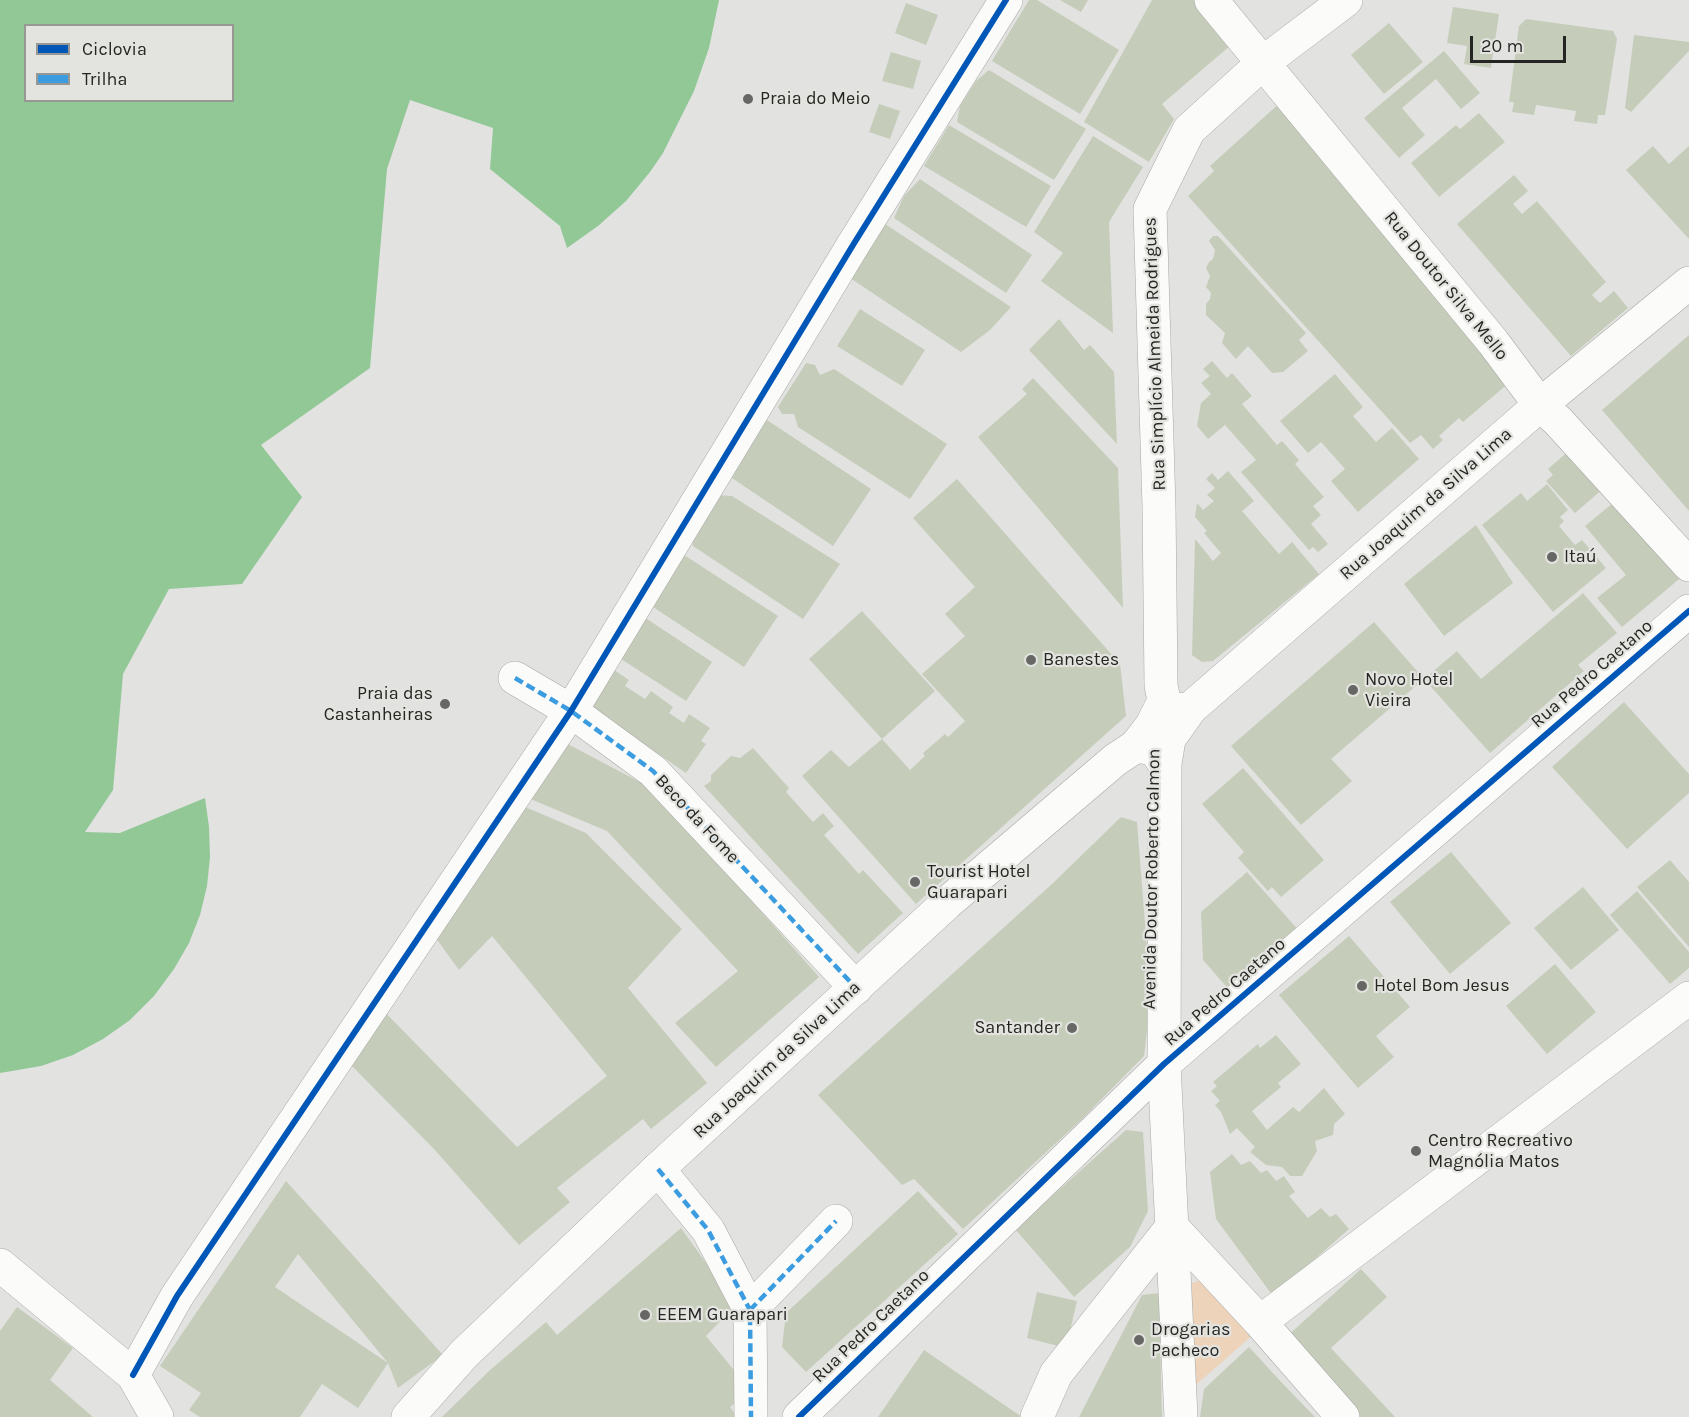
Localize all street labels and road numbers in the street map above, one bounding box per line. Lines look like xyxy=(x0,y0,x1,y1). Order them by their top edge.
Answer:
street label: Rua Doutor Silva Mello xyxy=(1379,207,1513,365)
street label: Rua Simplício Almeida Rodrigues xyxy=(1139,217,1171,491)
street label: Rua Joaquim da Silva Lima xyxy=(1336,423,1516,585)
street label: Rua Pedro Caetano xyxy=(1527,615,1657,733)
street label: Avenida Doutor Roberto Calmon xyxy=(1139,748,1165,1010)
street label: Beco da Fome xyxy=(650,770,744,868)
street label: Rua Pedro Caetano xyxy=(1160,933,1290,1051)
street label: Rua Joaquim da Silva Lima xyxy=(689,977,865,1143)
street label: Rua Pedro Caetano xyxy=(808,1265,934,1387)

